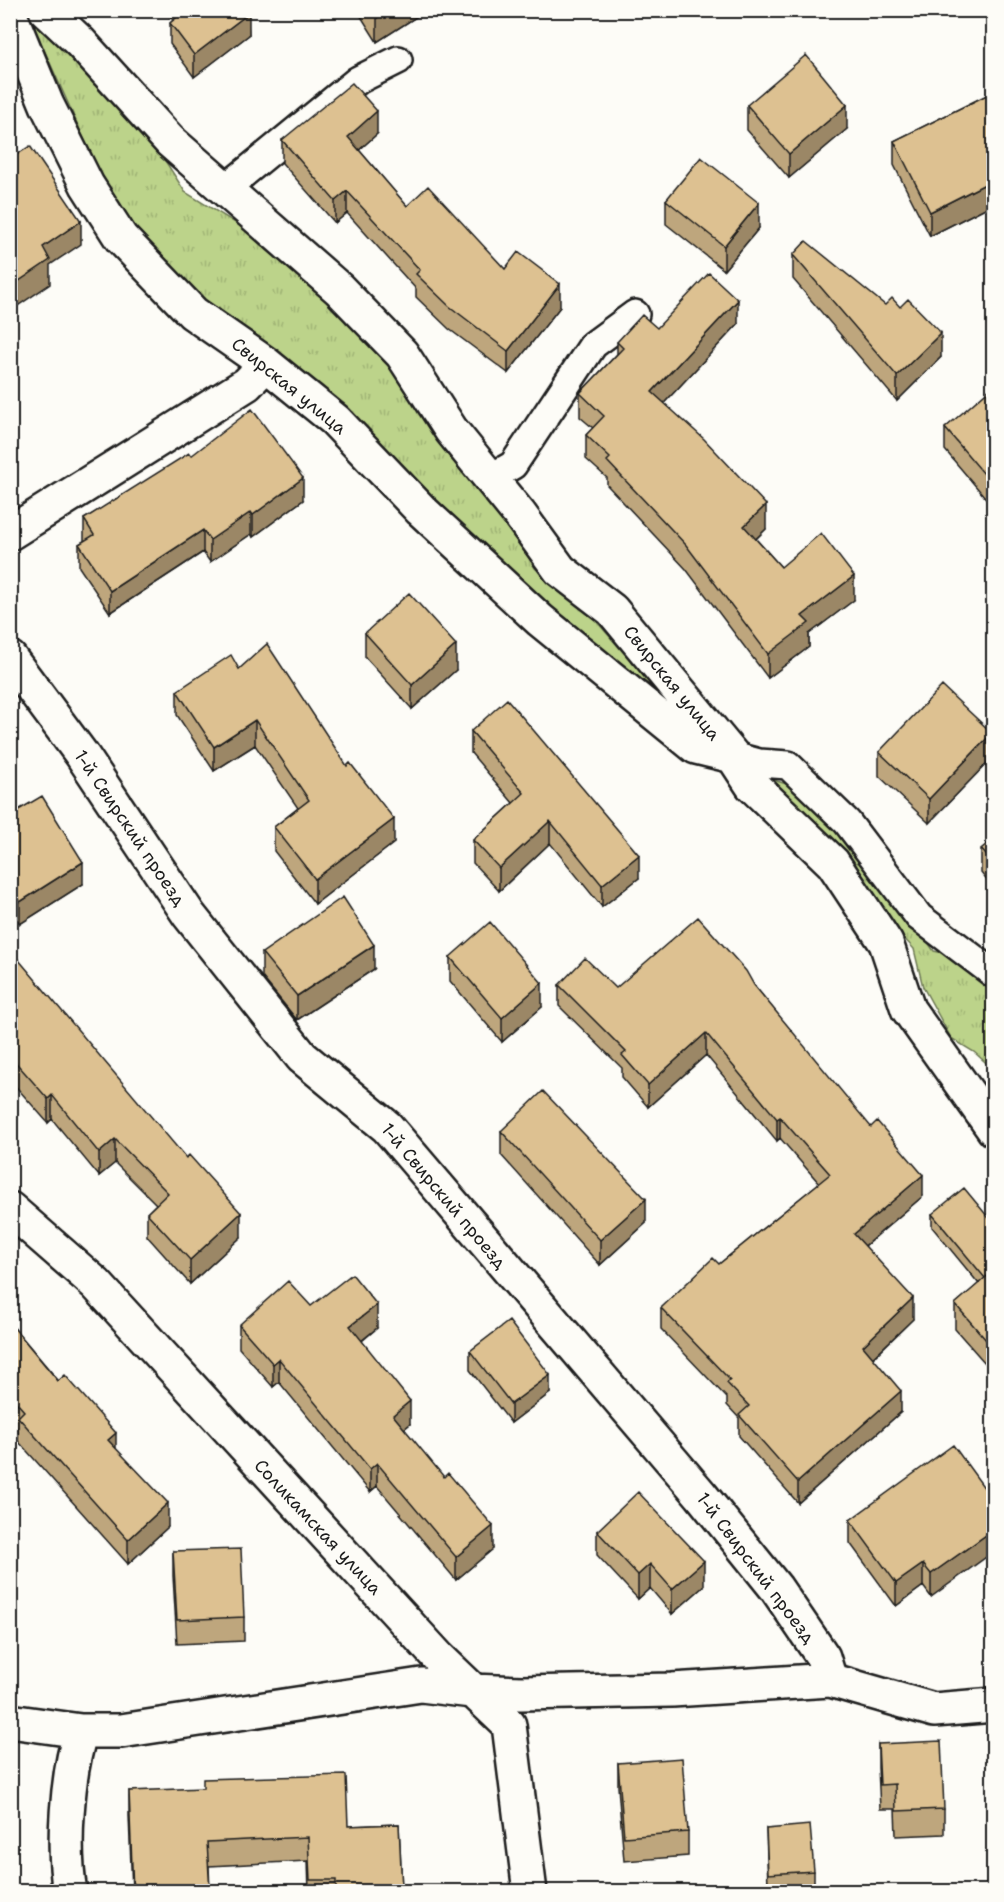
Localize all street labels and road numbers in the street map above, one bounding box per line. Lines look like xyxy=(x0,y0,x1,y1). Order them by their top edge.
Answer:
street label: Свирская улица xyxy=(226,332,352,440)
street label: Свирская улица xyxy=(618,620,726,746)
street label: 1-й Свирский проезд xyxy=(69,745,192,911)
street label: 1-й Свирский проезд xyxy=(376,1118,513,1274)
street label: Соликамская улица xyxy=(249,1454,387,1600)
street label: 1-й Свирский проезд xyxy=(691,1487,821,1649)

